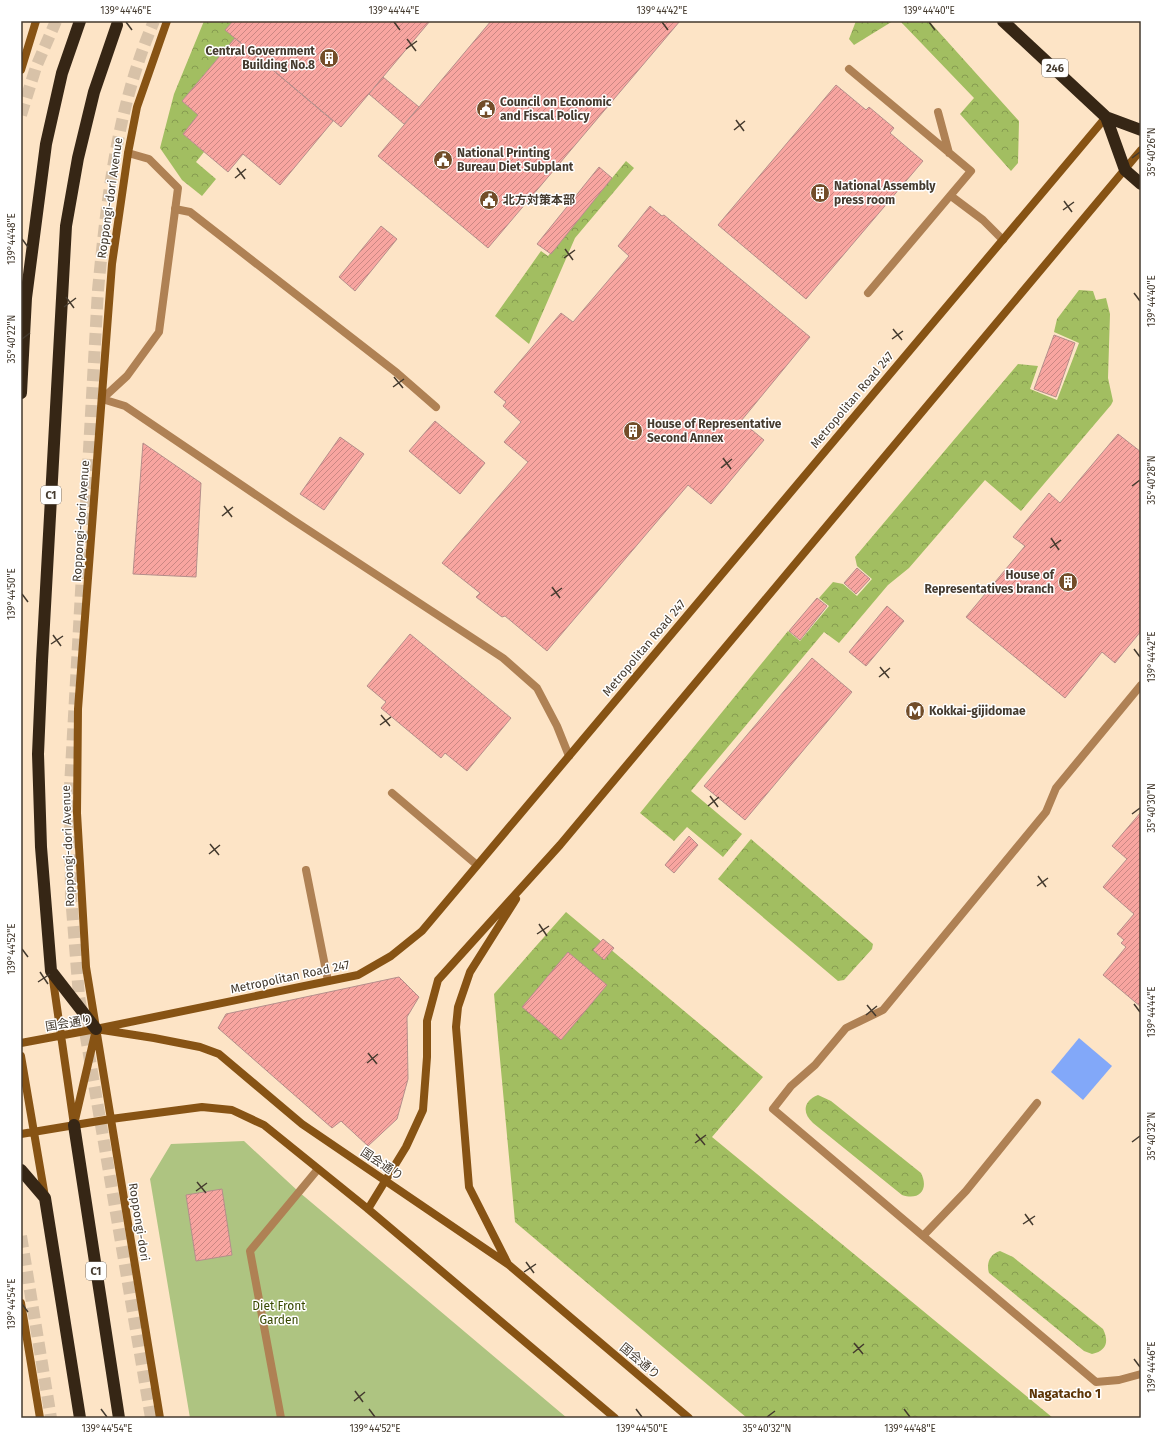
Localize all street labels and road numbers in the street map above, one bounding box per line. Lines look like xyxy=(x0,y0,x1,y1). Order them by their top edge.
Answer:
road number: 246 xyxy=(1042,59,1068,77)
street label: Roppongi-dori Avenue xyxy=(95,137,125,259)
street label: Metropolitan Road 247 xyxy=(808,349,896,451)
street label: Roppongi-dori Avenue xyxy=(70,460,92,582)
road number: C1 xyxy=(41,486,61,504)
street label: Metropolitan Road 247 xyxy=(600,597,688,699)
street label: Roppongi-dori Avenue xyxy=(59,785,77,907)
street label: Metropolitan Road 247 xyxy=(229,958,351,996)
street label: 国会通り xyxy=(44,1012,94,1034)
street label: 国会通り xyxy=(358,1145,406,1183)
street label: Roppongi-dori xyxy=(126,1182,152,1262)
road number: C1 xyxy=(86,1262,106,1280)
street label: 国会通り xyxy=(617,1340,663,1382)

